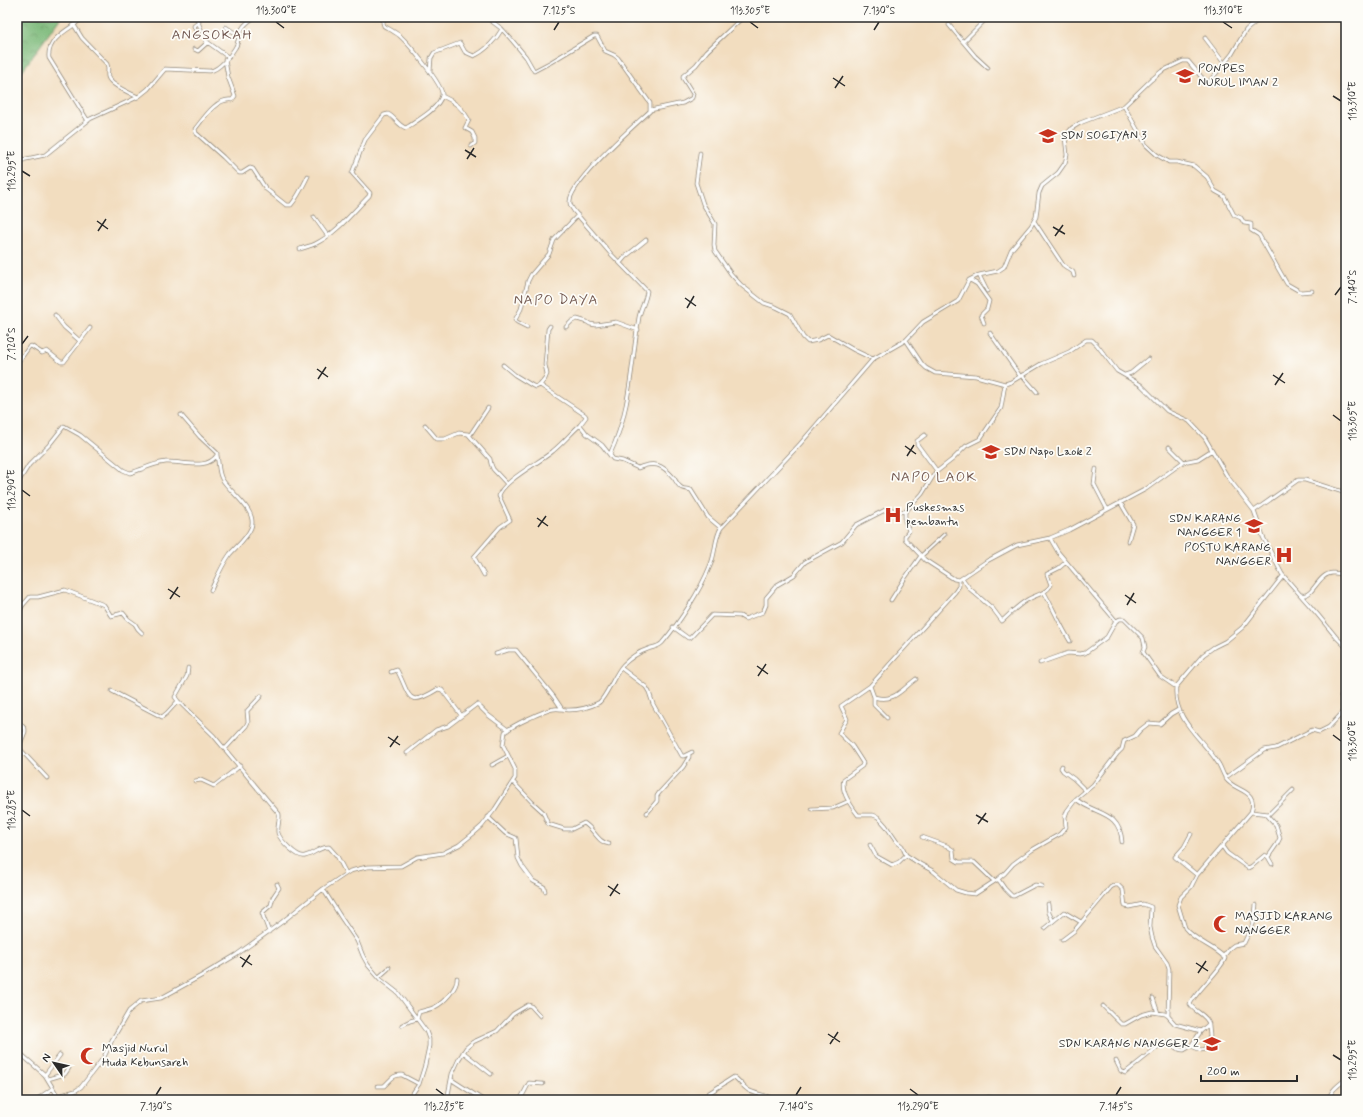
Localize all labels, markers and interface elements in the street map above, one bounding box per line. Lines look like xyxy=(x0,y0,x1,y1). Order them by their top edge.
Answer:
text: 113.300°E xyxy=(256,4,296,18)
text: 7.125°S xyxy=(543,4,576,18)
text: 113.305°E xyxy=(730,4,770,18)
text: 7.130°S xyxy=(863,4,895,18)
text: 113.310°E xyxy=(1203,4,1243,18)
district label: ANGSOKAH xyxy=(171,26,253,44)
place label: PONPES NURUL IMAN 2 xyxy=(1198,61,1278,91)
school or university icon: PONPES NURUL IMAN 2 xyxy=(1175,66,1195,86)
text: 113.310°E xyxy=(1346,81,1360,121)
school or university icon: SDN SOGIYAN 3 xyxy=(1038,126,1058,146)
place label: SDN SOGIYAN 3 xyxy=(1061,128,1147,144)
text: 113.295°E xyxy=(5,150,19,191)
text: 7.140°S xyxy=(1346,270,1360,304)
district label: NAPO DAYA xyxy=(514,291,598,309)
text: 7.120°S xyxy=(5,327,19,361)
text: 113.305°E xyxy=(1346,401,1360,441)
school or university icon: SDN Napo Laok 2 xyxy=(981,442,1001,462)
place label: SDN Napo Laok 2 xyxy=(1004,444,1092,460)
district label: NAPO LAOK xyxy=(891,468,977,486)
text: 113.290°E xyxy=(5,469,19,511)
place label: Puskesmas pembantu xyxy=(906,500,964,530)
hospital icon: Puskesmas pembantu xyxy=(883,505,903,525)
place label: SDN KARANG NANGGER 1 xyxy=(1169,511,1241,541)
school or university icon: SDN KARANG NANGGER 1 xyxy=(1244,516,1264,536)
place label: POSTU KARANG NANGGER xyxy=(1184,540,1271,570)
hospital icon: POSTU KARANG NANGGER xyxy=(1274,545,1294,565)
text: 113.300°E xyxy=(1346,721,1360,761)
text: 113.285°E xyxy=(5,790,19,830)
place label: MASJID KARANG NANGGER xyxy=(1235,909,1332,939)
mosque icon: MASJID KARANG NANGGER xyxy=(1212,914,1232,934)
school or university icon: SDN KARANG NANGGER 2 xyxy=(1202,1034,1222,1054)
place label: SDN KARANG NANGGER 2 xyxy=(1059,1036,1199,1052)
text: 113.295°E xyxy=(1346,1039,1360,1080)
place label: Masjid Nurul Huda Kebunsareh xyxy=(102,1041,188,1071)
north arrow xyxy=(34,1043,74,1083)
mosque icon: Masjid Nurul Huda Kebunsareh xyxy=(79,1046,99,1066)
text: N xyxy=(39,1051,54,1065)
scale bar xyxy=(1201,1057,1297,1083)
text: 200 m xyxy=(1207,1064,1240,1080)
text: 7.130°S xyxy=(140,1100,172,1114)
text: 113.285°E xyxy=(424,1100,464,1114)
text: 7.140°S xyxy=(779,1100,813,1114)
text: 113.290°E xyxy=(897,1100,939,1114)
text: 7.145°S xyxy=(1099,1100,1133,1114)

